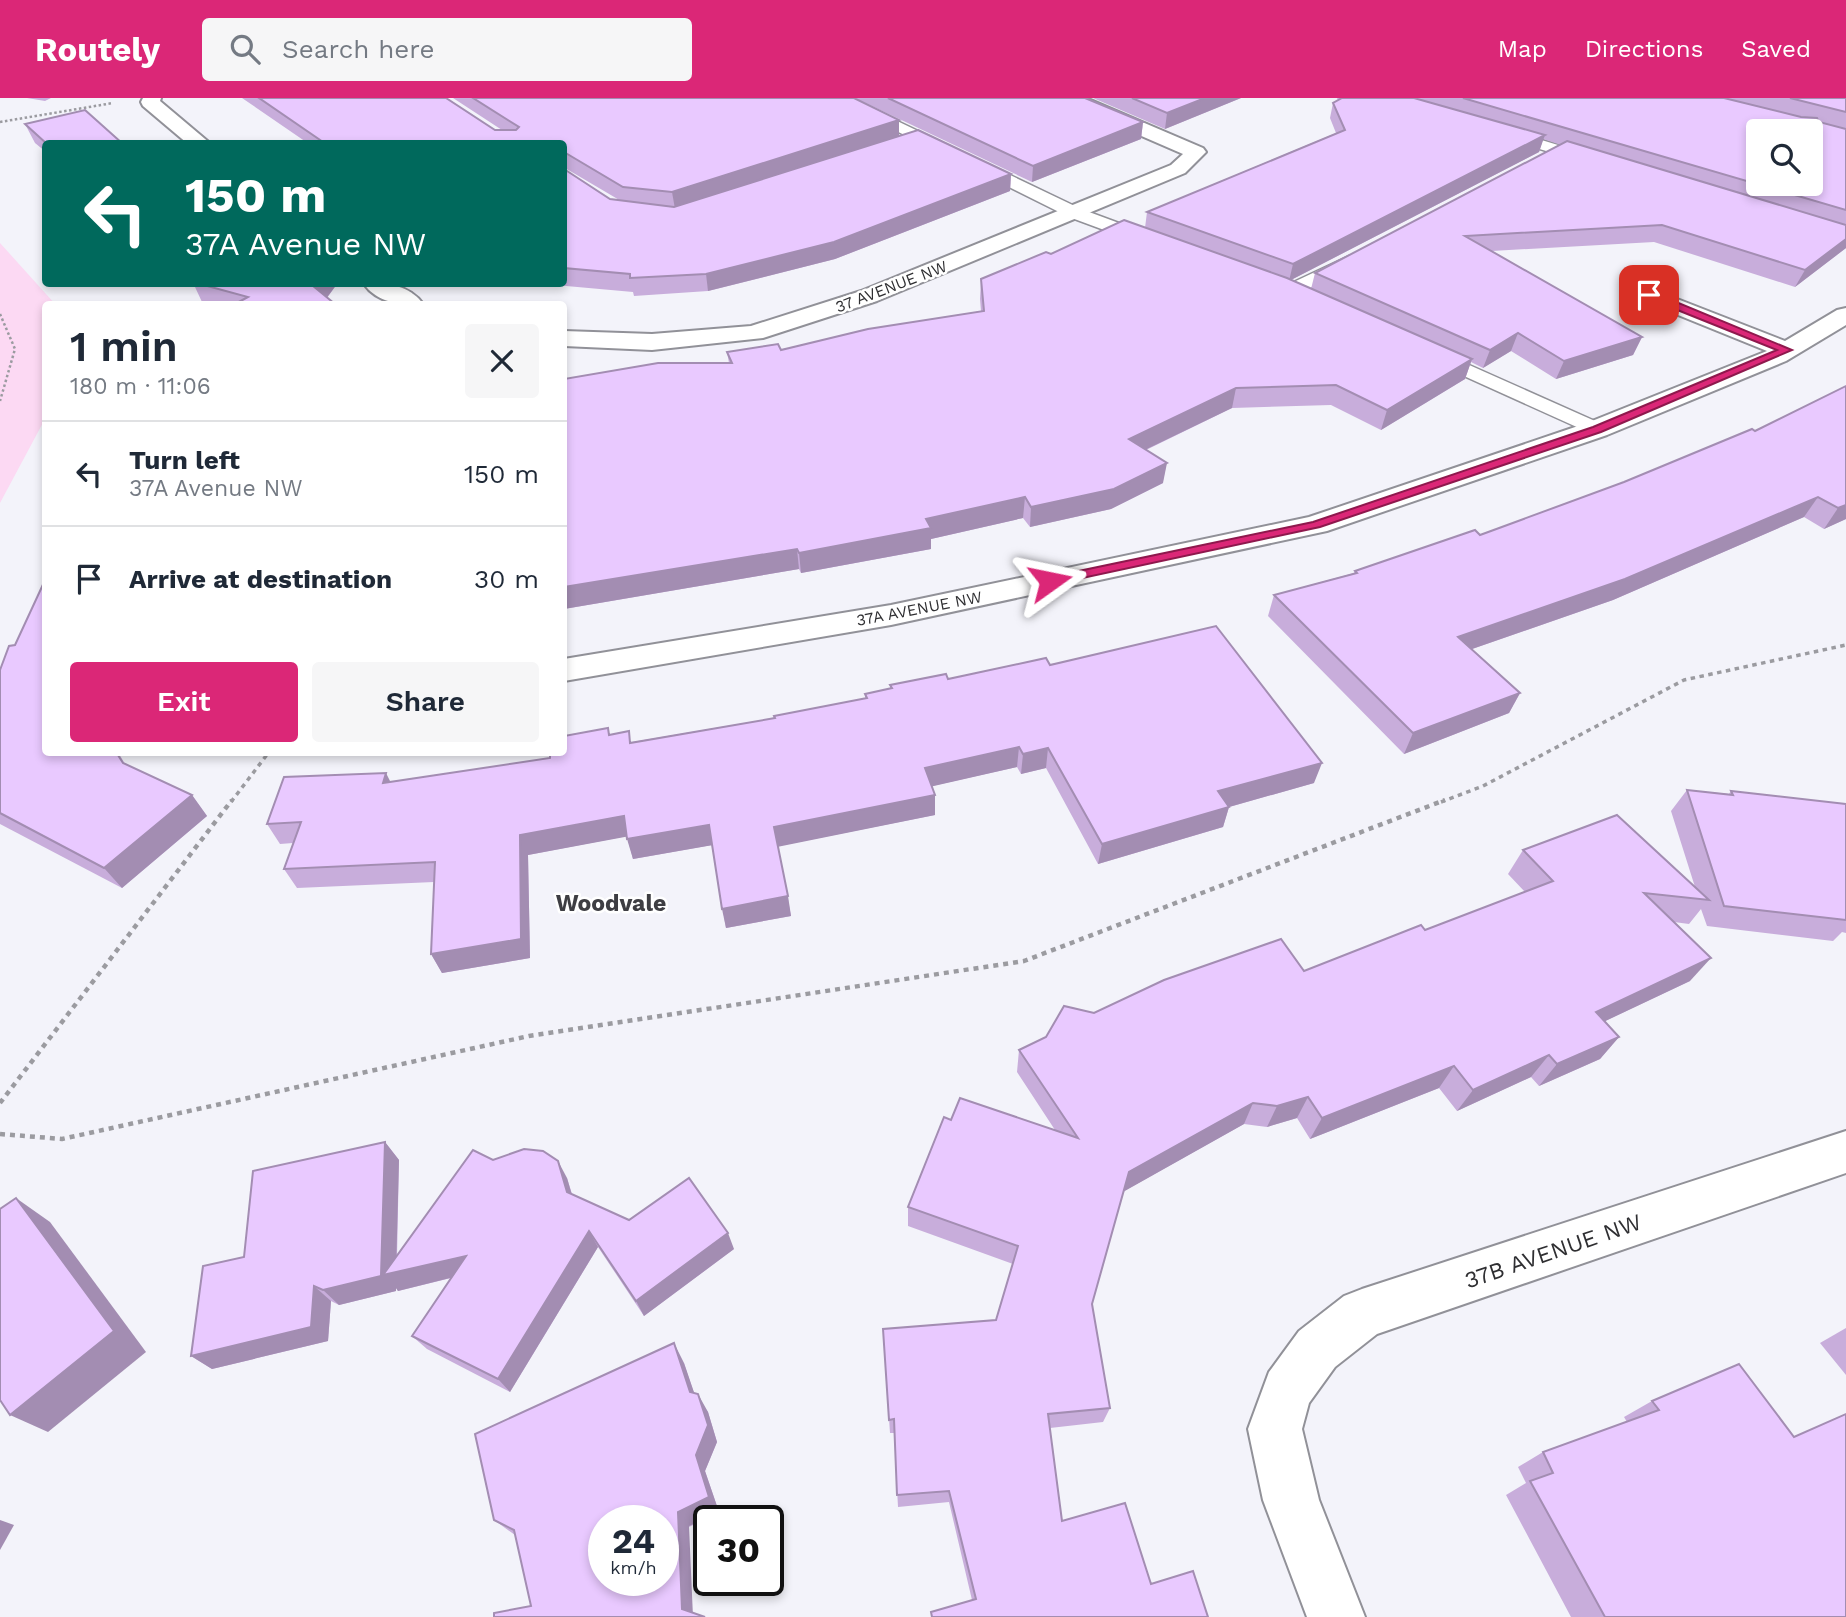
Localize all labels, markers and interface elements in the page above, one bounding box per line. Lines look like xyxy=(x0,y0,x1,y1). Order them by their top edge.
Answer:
search box xyxy=(202,18,692,81)
text: Routely xyxy=(35,30,160,69)
icon: search xyxy=(226,30,264,68)
text: Search here xyxy=(282,34,434,64)
text: Map xyxy=(1498,35,1547,63)
text: Directions xyxy=(1585,35,1703,63)
text: Saved xyxy=(1741,35,1811,63)
map controls xyxy=(1746,119,1823,196)
button: search xyxy=(1746,119,1823,196)
text: 150 m xyxy=(185,166,326,224)
icon: left xyxy=(70,168,161,259)
text: 37A Avenue NW xyxy=(185,225,426,263)
street label: 37 AVENUE NW xyxy=(833,256,950,316)
pin xyxy=(1619,265,1679,325)
icon: arrive xyxy=(1630,276,1668,314)
text: 1 min xyxy=(70,322,178,371)
button: close xyxy=(465,324,539,398)
text: 180 m · 11:06 xyxy=(70,373,211,400)
text: Turn left xyxy=(129,445,240,475)
icon: left xyxy=(70,455,108,493)
text: 150 m xyxy=(464,459,539,489)
text: 37A Avenue NW xyxy=(129,475,303,502)
position arrow xyxy=(1013,544,1087,618)
icon: arrive xyxy=(70,560,108,598)
text: Arrive at destination xyxy=(129,564,392,594)
text: 30 m xyxy=(474,564,539,594)
street label: 37A AVENUE NW xyxy=(855,587,984,630)
button: Exit xyxy=(70,662,298,742)
button: Share xyxy=(312,662,539,742)
district label: Woodvale xyxy=(556,890,666,917)
street label: 37B AVENUE NW xyxy=(1461,1209,1645,1294)
speed limit sign: 30 xyxy=(693,1505,784,1596)
text: 24 xyxy=(612,1520,655,1562)
text: km/h xyxy=(610,1557,657,1578)

